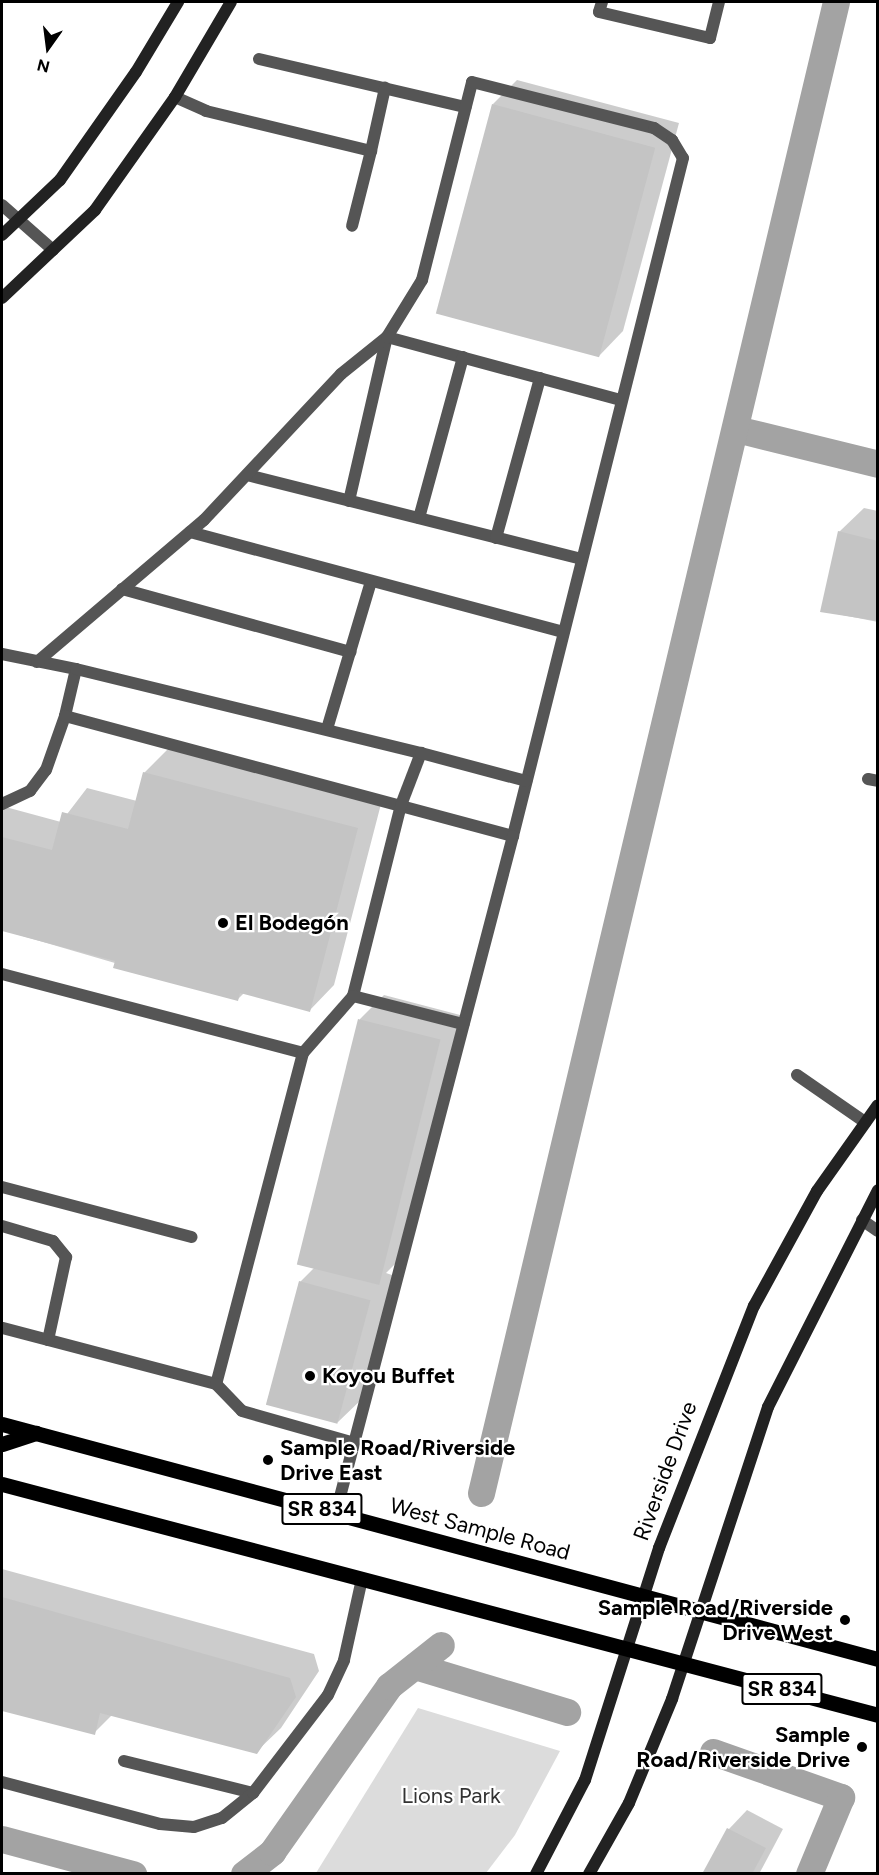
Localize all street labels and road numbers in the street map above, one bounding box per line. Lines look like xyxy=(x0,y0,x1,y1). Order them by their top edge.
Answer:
street label: Riverside Drive xyxy=(628,1398,702,1544)
road number: SR 834 xyxy=(280,1491,364,1527)
street label: West Sample Road xyxy=(387,1492,573,1566)
road number: SR 834 xyxy=(740,1671,824,1707)

